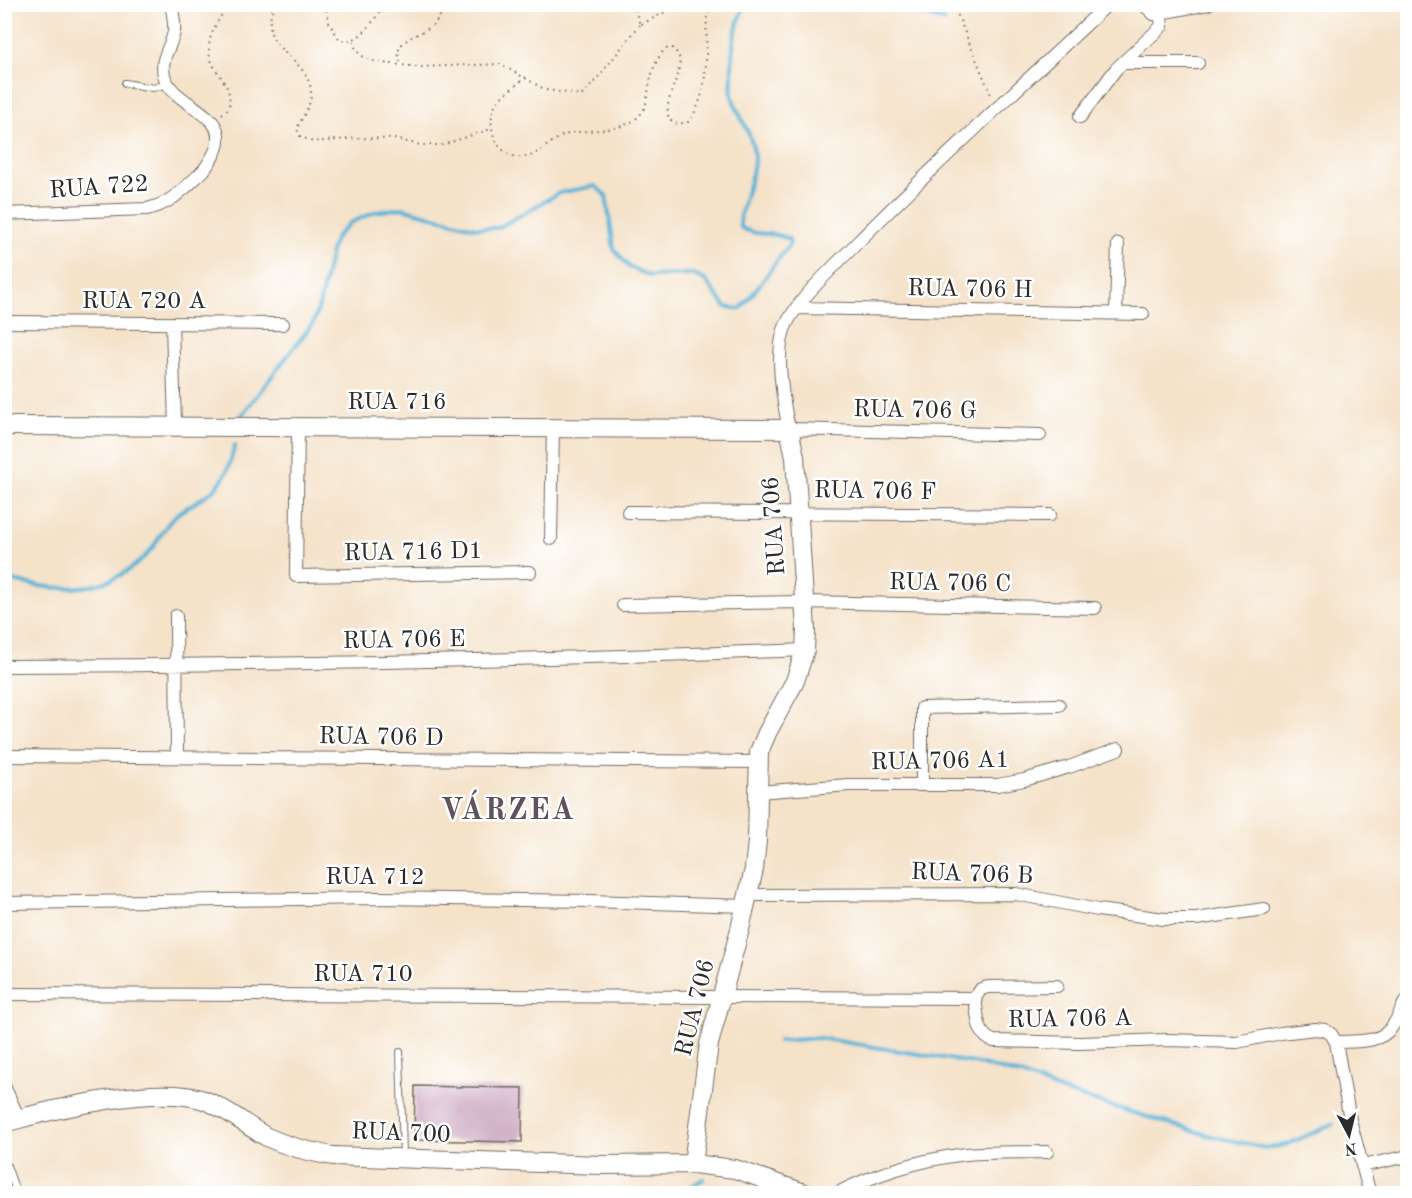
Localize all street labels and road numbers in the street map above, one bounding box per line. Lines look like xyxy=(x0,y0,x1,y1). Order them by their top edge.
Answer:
street label: RUA 722 xyxy=(49,173,149,203)
street label: RUA 706 H xyxy=(907,277,1033,303)
street label: RUA 720 A xyxy=(82,290,206,314)
street label: RUA 716 xyxy=(347,391,447,415)
street label: RUA 706 G xyxy=(853,398,977,424)
street label: RUA 706 xyxy=(760,476,790,576)
street label: RUA 706 F xyxy=(814,479,936,505)
street label: RUA 716 D1 xyxy=(343,540,483,566)
street label: RUA 706 C xyxy=(889,571,1011,597)
street label: RUA 706 E xyxy=(342,628,466,654)
street label: RUA 706 D xyxy=(318,725,444,751)
street label: RUA 706 A1 xyxy=(871,749,1009,775)
street label: RUA 706 B xyxy=(910,861,1034,889)
street label: RUA 712 xyxy=(325,866,425,890)
street label: RUA 706 xyxy=(672,957,720,1059)
street label: RUA 710 xyxy=(313,963,413,987)
street label: RUA 706 A xyxy=(1007,1007,1133,1033)
street label: RUA 700 xyxy=(351,1120,451,1148)

